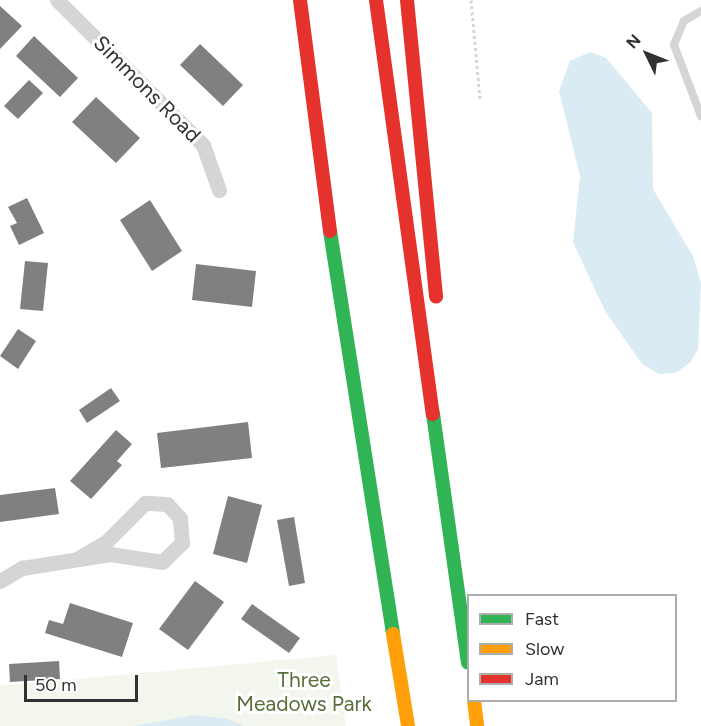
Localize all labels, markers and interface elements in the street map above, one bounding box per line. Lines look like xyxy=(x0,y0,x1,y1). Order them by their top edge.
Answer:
north arrow xyxy=(617,24,677,84)
street label: Simmons Road xyxy=(88,30,206,148)
text: N xyxy=(622,30,645,52)
legend xyxy=(467,594,677,702)
text: Fast xyxy=(525,608,559,630)
text: Slow xyxy=(525,638,564,660)
scale bar xyxy=(27,663,141,701)
park label: Three Meadows Park xyxy=(236,667,372,717)
text: Jam xyxy=(525,668,559,690)
text: 50 m xyxy=(35,674,77,696)

